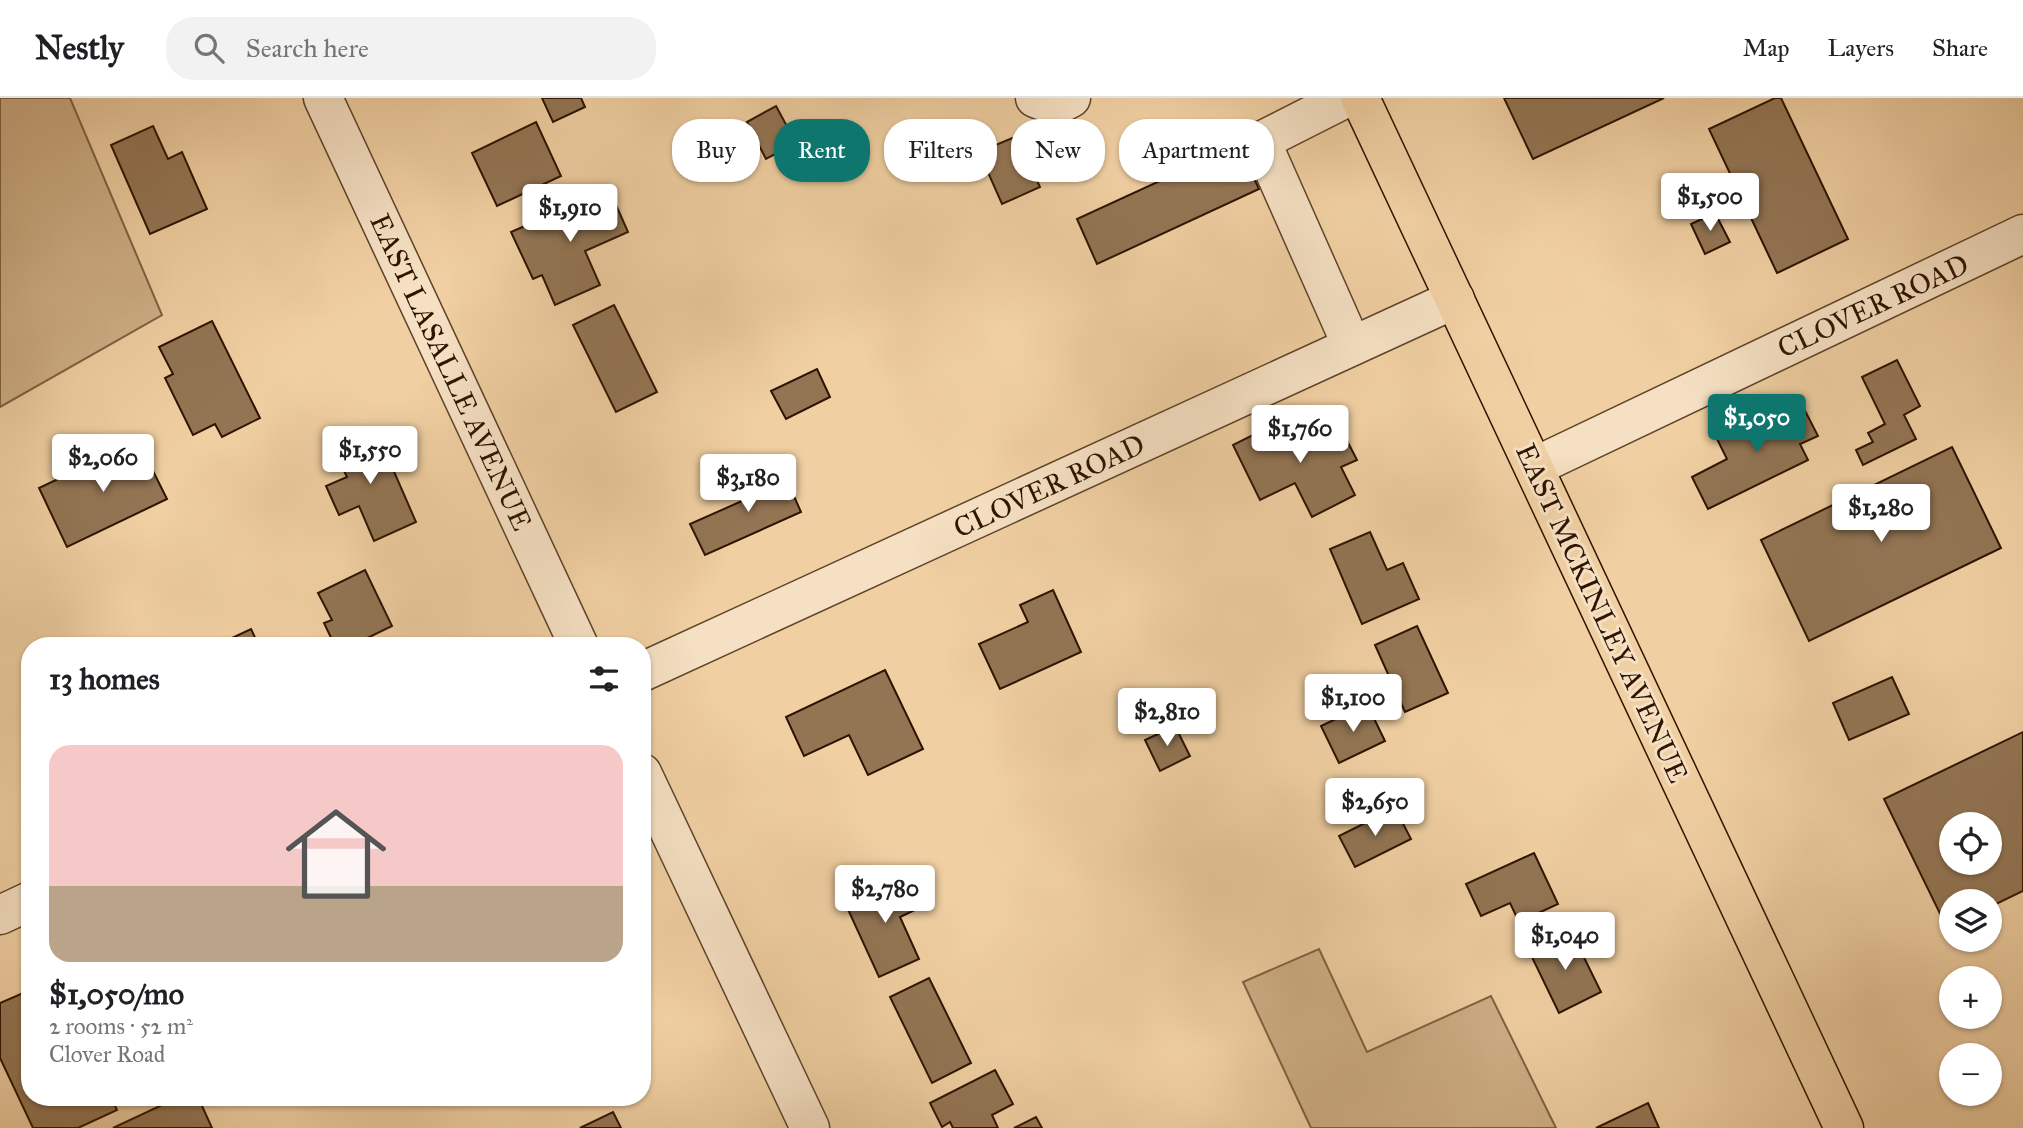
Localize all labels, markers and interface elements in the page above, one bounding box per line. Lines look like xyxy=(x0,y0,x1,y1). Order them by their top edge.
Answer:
search box xyxy=(166,17,656,80)
text: Nestly xyxy=(35,28,124,68)
icon: search xyxy=(190,29,228,67)
text: Search here xyxy=(246,32,369,64)
text: Map xyxy=(1743,33,1790,63)
text: Layers xyxy=(1828,33,1894,63)
text: Share xyxy=(1932,33,1988,63)
chip: Buy xyxy=(672,119,760,182)
chip: Rent xyxy=(774,119,870,182)
chip: Filters xyxy=(884,119,997,182)
chip: New xyxy=(1011,119,1105,182)
chip: Apartment xyxy=(1119,119,1274,182)
pin: $1,500 xyxy=(1653,174,1767,233)
text: $1,500 xyxy=(1677,182,1743,210)
pin: $1,910 xyxy=(513,184,627,244)
text: $1,910 xyxy=(538,193,602,221)
street label: EAST LASALLE AVENUE xyxy=(362,208,540,536)
street label: CLOVER ROAD xyxy=(1772,246,1974,366)
pin: $1,050 xyxy=(1700,394,1814,454)
text: $1,050 xyxy=(1724,403,1790,431)
pin: $1,760 xyxy=(1243,406,1357,465)
text: $1,760 xyxy=(1268,414,1332,442)
pin: $1,550 xyxy=(313,426,427,486)
street label: CLOVER ROAD xyxy=(948,426,1150,546)
pin: $2,060 xyxy=(46,434,160,494)
text: $1,550 xyxy=(338,435,402,463)
street label: EAST MCKINLEY AVENUE xyxy=(1508,438,1696,788)
text: $2,060 xyxy=(68,443,138,471)
pin: $3,180 xyxy=(691,454,805,514)
text: $3,180 xyxy=(716,463,780,491)
pin: $1,280 xyxy=(1824,484,1938,544)
text: $1,280 xyxy=(1848,493,1914,521)
icon: filters xyxy=(585,660,623,698)
text: 13 homes xyxy=(49,661,160,697)
pin: $1,100 xyxy=(1296,674,1410,734)
text: $1,100 xyxy=(1321,683,1385,711)
pin: $2,810 xyxy=(1110,688,1224,748)
text: $2,810 xyxy=(1134,697,1200,725)
pin: $2,650 xyxy=(1318,778,1432,838)
text: $2,650 xyxy=(1341,787,1409,815)
icon: home xyxy=(273,791,399,917)
map controls xyxy=(1939,812,2002,1106)
button: locate xyxy=(1939,812,2002,875)
pin: $2,780 xyxy=(828,866,942,925)
text: $2,780 xyxy=(851,874,919,902)
button: layers xyxy=(1939,889,2002,952)
pin: $1,040 xyxy=(1508,912,1622,972)
text: $1,040 xyxy=(1531,921,1599,949)
button: + xyxy=(1939,966,2002,1029)
text: $1,050/mo xyxy=(49,976,184,1012)
text: 2 rooms · 52 m² xyxy=(49,1012,193,1040)
text: Clover Road xyxy=(49,1040,165,1068)
button: − xyxy=(1939,1043,2002,1106)

